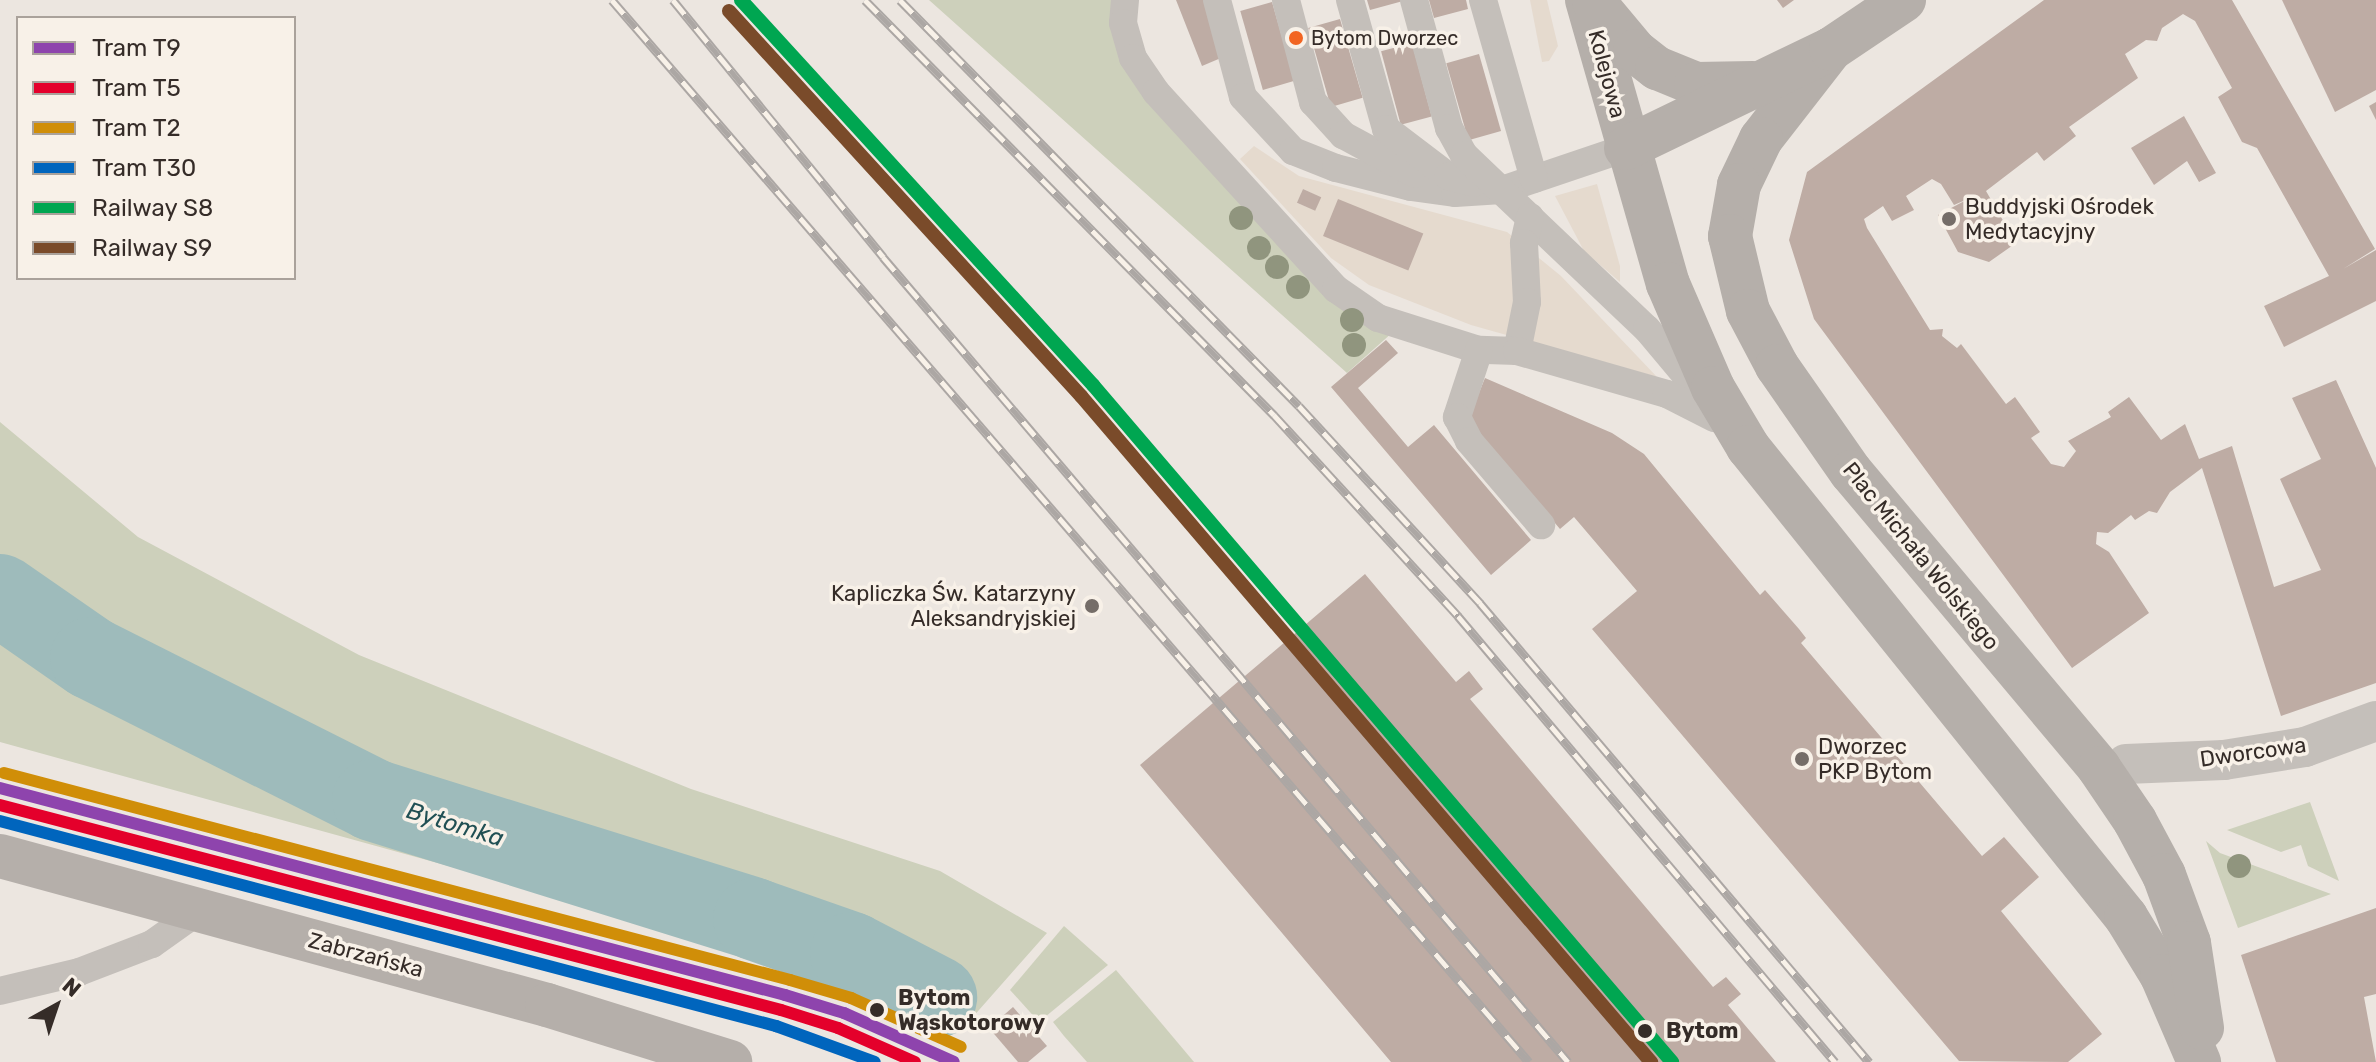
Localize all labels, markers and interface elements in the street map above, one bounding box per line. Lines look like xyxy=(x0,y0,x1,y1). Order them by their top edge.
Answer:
legend xyxy=(16,16,296,280)
place label: Bytom Dworzec xyxy=(1311,26,1458,50)
street label: Kolejowa xyxy=(1583,27,1631,121)
marker: Bytom Dworzec xyxy=(1288,30,1304,46)
text: Tram T9 xyxy=(92,34,181,62)
text: Tram T5 xyxy=(92,74,181,102)
text: Tram T2 xyxy=(92,114,181,142)
text: Tram T30 xyxy=(92,154,196,182)
place label: Buddyjski Ośrodek Medytacyjny xyxy=(1965,193,2154,244)
text: Railway S8 xyxy=(92,194,213,222)
marker: Buddyjski Ośrodek Medytacyjny xyxy=(1940,210,1958,228)
text: Railway S9 xyxy=(92,234,212,262)
street label: Plac Michała Wolskiego xyxy=(1837,457,2005,655)
place label: Kapliczka Św. Katarzyny Aleksandryjskiej xyxy=(831,580,1076,632)
marker: Kapliczka Św. Katarzyny Aleksandryjskiej xyxy=(1083,597,1101,615)
street label: Dworcowa xyxy=(2198,731,2308,773)
place label: Dworzec PKP Bytom xyxy=(1818,733,1932,784)
marker: Dworzec PKP Bytom xyxy=(1793,750,1811,768)
water label: Bytomka xyxy=(403,797,507,853)
street label: Zabrzańska xyxy=(306,927,426,983)
north arrow xyxy=(16,966,96,1046)
text: N xyxy=(57,972,86,1003)
place label: Bytom Wąskotorowy xyxy=(898,984,1045,1036)
marker: Bytom Wąskotorowy xyxy=(863,996,891,1024)
marker: Bytom xyxy=(1631,1017,1659,1045)
place label: Bytom xyxy=(1666,1018,1738,1044)

